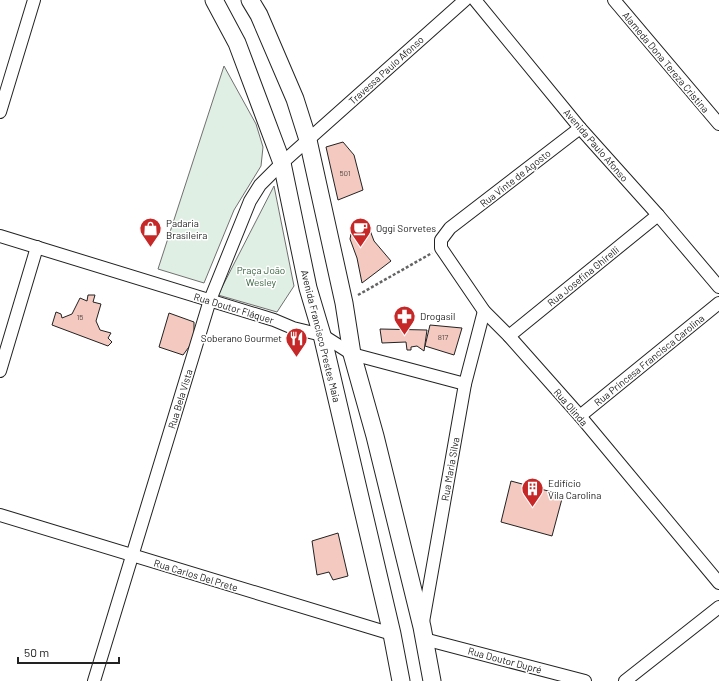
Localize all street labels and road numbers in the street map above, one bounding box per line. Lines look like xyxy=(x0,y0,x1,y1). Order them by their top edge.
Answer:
street label: Alameda Dona Tereza Cristina xyxy=(620,9,712,115)
street label: Travessa Paulo Afonso xyxy=(346,33,426,107)
street label: Avenida Paulo Afonso xyxy=(561,106,631,184)
street label: Rua Vinte de Agosto xyxy=(477,147,553,209)
street label: Rua Josefina Ghirelli xyxy=(545,243,621,309)
street label: Avenida Francisco Prestes Maia xyxy=(299,269,343,403)
street label: Rua Doutor Fláquer xyxy=(193,290,276,326)
street label: Rua Princesa Francisca Carolina xyxy=(591,312,707,408)
street label: Rua Bela Vista xyxy=(165,368,195,430)
street label: Rua Olinda xyxy=(552,386,590,428)
street label: Rua Maria Silva xyxy=(438,436,462,502)
street label: Rua Carlos Del Prete xyxy=(152,556,240,594)
street label: Rua Doutor Dupré xyxy=(467,644,543,676)

